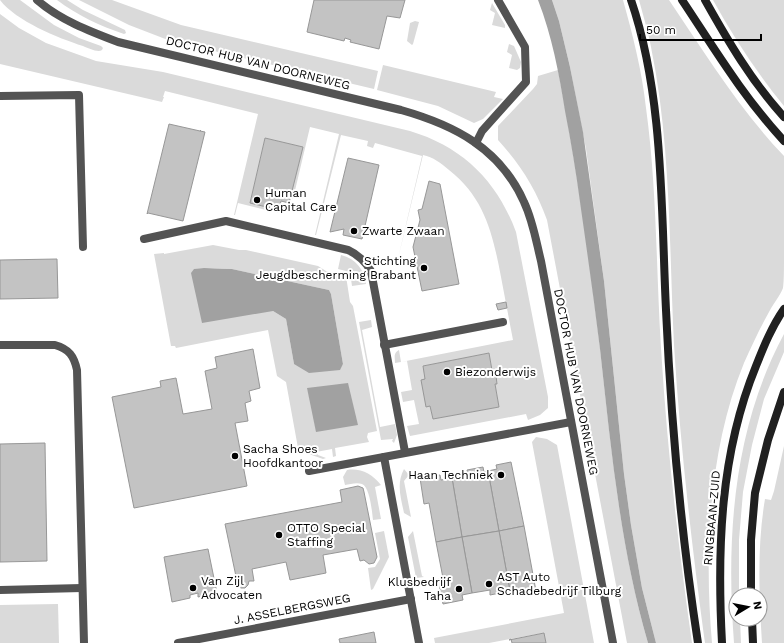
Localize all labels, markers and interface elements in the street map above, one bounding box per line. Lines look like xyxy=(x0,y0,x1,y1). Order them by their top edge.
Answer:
scale bar xyxy=(640,16,761,42)
text: 50 m xyxy=(646,23,676,37)
street label: DOCTOR HUB VAN DOORNEWEG xyxy=(164,33,352,93)
place label: Human Capital Care xyxy=(265,186,337,214)
marker: Human Capital Care xyxy=(252,195,262,205)
place label: Zwarte Zwaan xyxy=(362,224,445,238)
marker: Zwarte Zwaan xyxy=(349,226,359,236)
place label: Stichting Jeugdbescherming Brabant xyxy=(256,254,417,282)
marker: Stichting Jeugdbescherming Brabant xyxy=(419,263,429,273)
street label: DOCTOR HUB VAN DOORNEWEG xyxy=(551,288,601,476)
place label: Biezonderwijs xyxy=(455,365,536,379)
marker: Biezonderwijs xyxy=(442,367,452,377)
place label: Sacha Shoes Hoofdkantoor xyxy=(243,442,323,470)
marker: Sacha Shoes Hoofdkantoor xyxy=(230,451,240,461)
place label: Haan Techniek xyxy=(408,468,493,482)
marker: Haan Techniek xyxy=(496,470,506,480)
street label: RINGBAAN-ZUID xyxy=(701,470,723,566)
place label: OTTO Special Staffing xyxy=(287,521,366,549)
marker: OTTO Special Staffing xyxy=(274,530,284,540)
place label: AST Auto Schadebedrijf Tilburg xyxy=(497,570,622,598)
place label: Van Zijl Advocaten xyxy=(201,574,262,602)
place label: Klusbedrijf Taha xyxy=(388,575,451,603)
marker: AST Auto Schadebedrijf Tilburg xyxy=(484,579,494,589)
marker: Van Zijl Advocaten xyxy=(188,583,198,593)
marker: Klusbedrijf Taha xyxy=(454,584,464,594)
north arrow xyxy=(728,587,768,627)
street label: J. ASSELBERGSWEG xyxy=(232,591,352,627)
text: N xyxy=(750,600,764,610)

